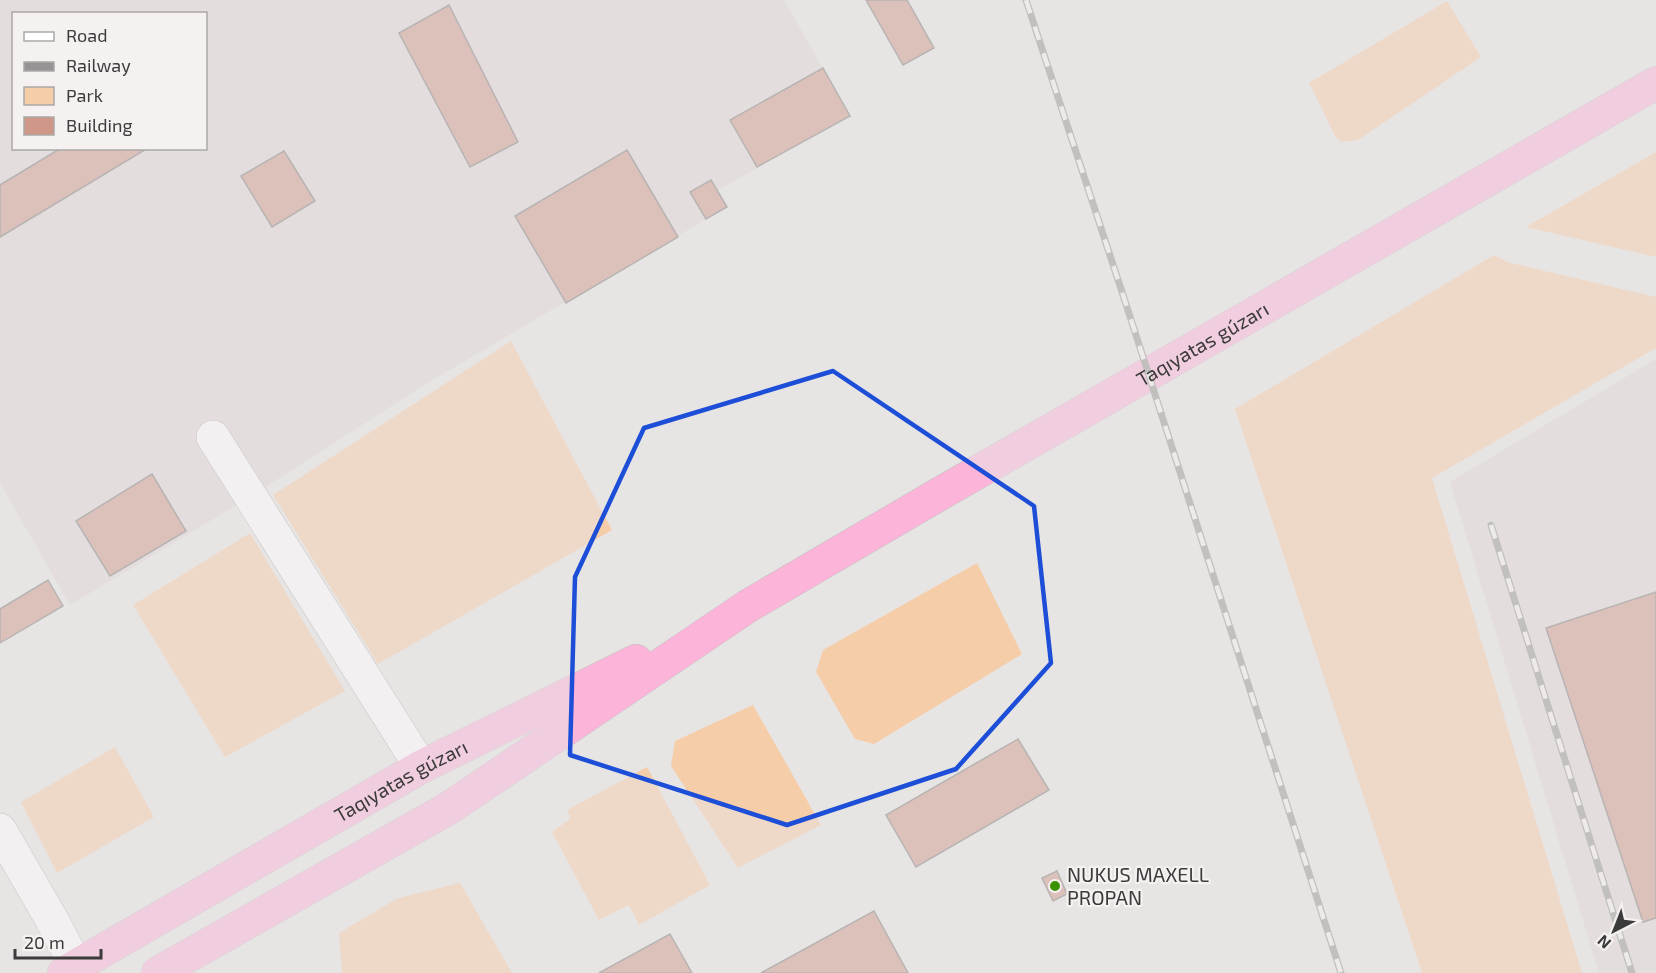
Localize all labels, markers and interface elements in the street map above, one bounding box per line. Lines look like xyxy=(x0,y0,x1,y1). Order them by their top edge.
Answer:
legend xyxy=(12,12,207,150)
text: Road xyxy=(66,24,107,46)
text: Railway xyxy=(66,54,131,76)
text: Park xyxy=(66,84,103,106)
text: Building xyxy=(66,114,133,136)
street label: Taqıyatas gúzarı xyxy=(1132,296,1273,391)
street label: Taqıyatas gúzarı xyxy=(330,734,471,827)
place label: NUKUS MAXELL PROPAN xyxy=(1067,862,1209,909)
marker: NUKUS MAXELL PROPAN xyxy=(1048,879,1062,893)
north arrow xyxy=(1584,901,1644,961)
scale bar xyxy=(15,922,100,960)
text: 20 m xyxy=(24,931,65,953)
text: N xyxy=(1593,932,1614,953)

